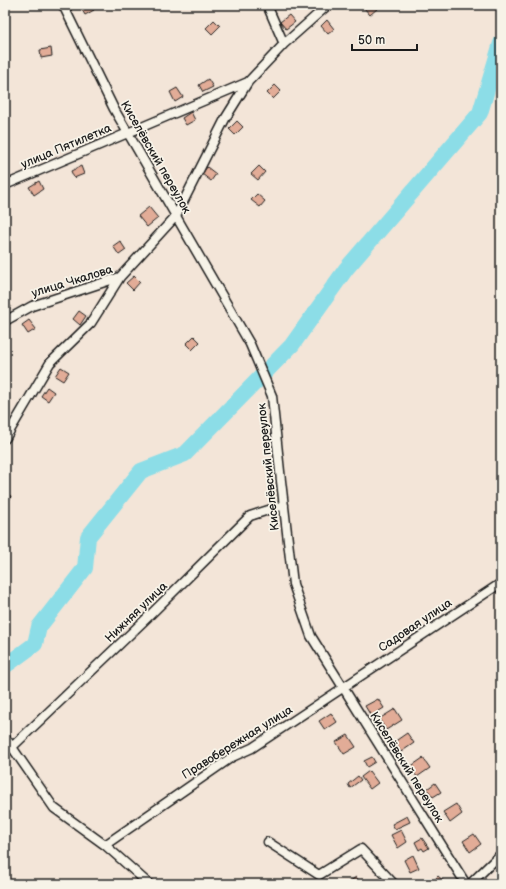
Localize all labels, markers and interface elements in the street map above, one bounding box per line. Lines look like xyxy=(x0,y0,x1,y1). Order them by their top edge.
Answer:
scale bar xyxy=(352,26,417,52)
text: 50 m xyxy=(358,33,385,48)
street label: Киселёвский переулок xyxy=(117,98,194,217)
street label: улица Пятилетка xyxy=(19,121,114,172)
street label: улица Чкалова xyxy=(30,262,115,301)
street label: Киселёвский переулок xyxy=(254,402,283,531)
street label: Нижняя улица xyxy=(102,579,171,646)
street label: Садовая улица xyxy=(376,595,455,655)
street label: Правобережная улица xyxy=(179,702,295,783)
street label: Киселёвский переулок xyxy=(366,709,447,826)

